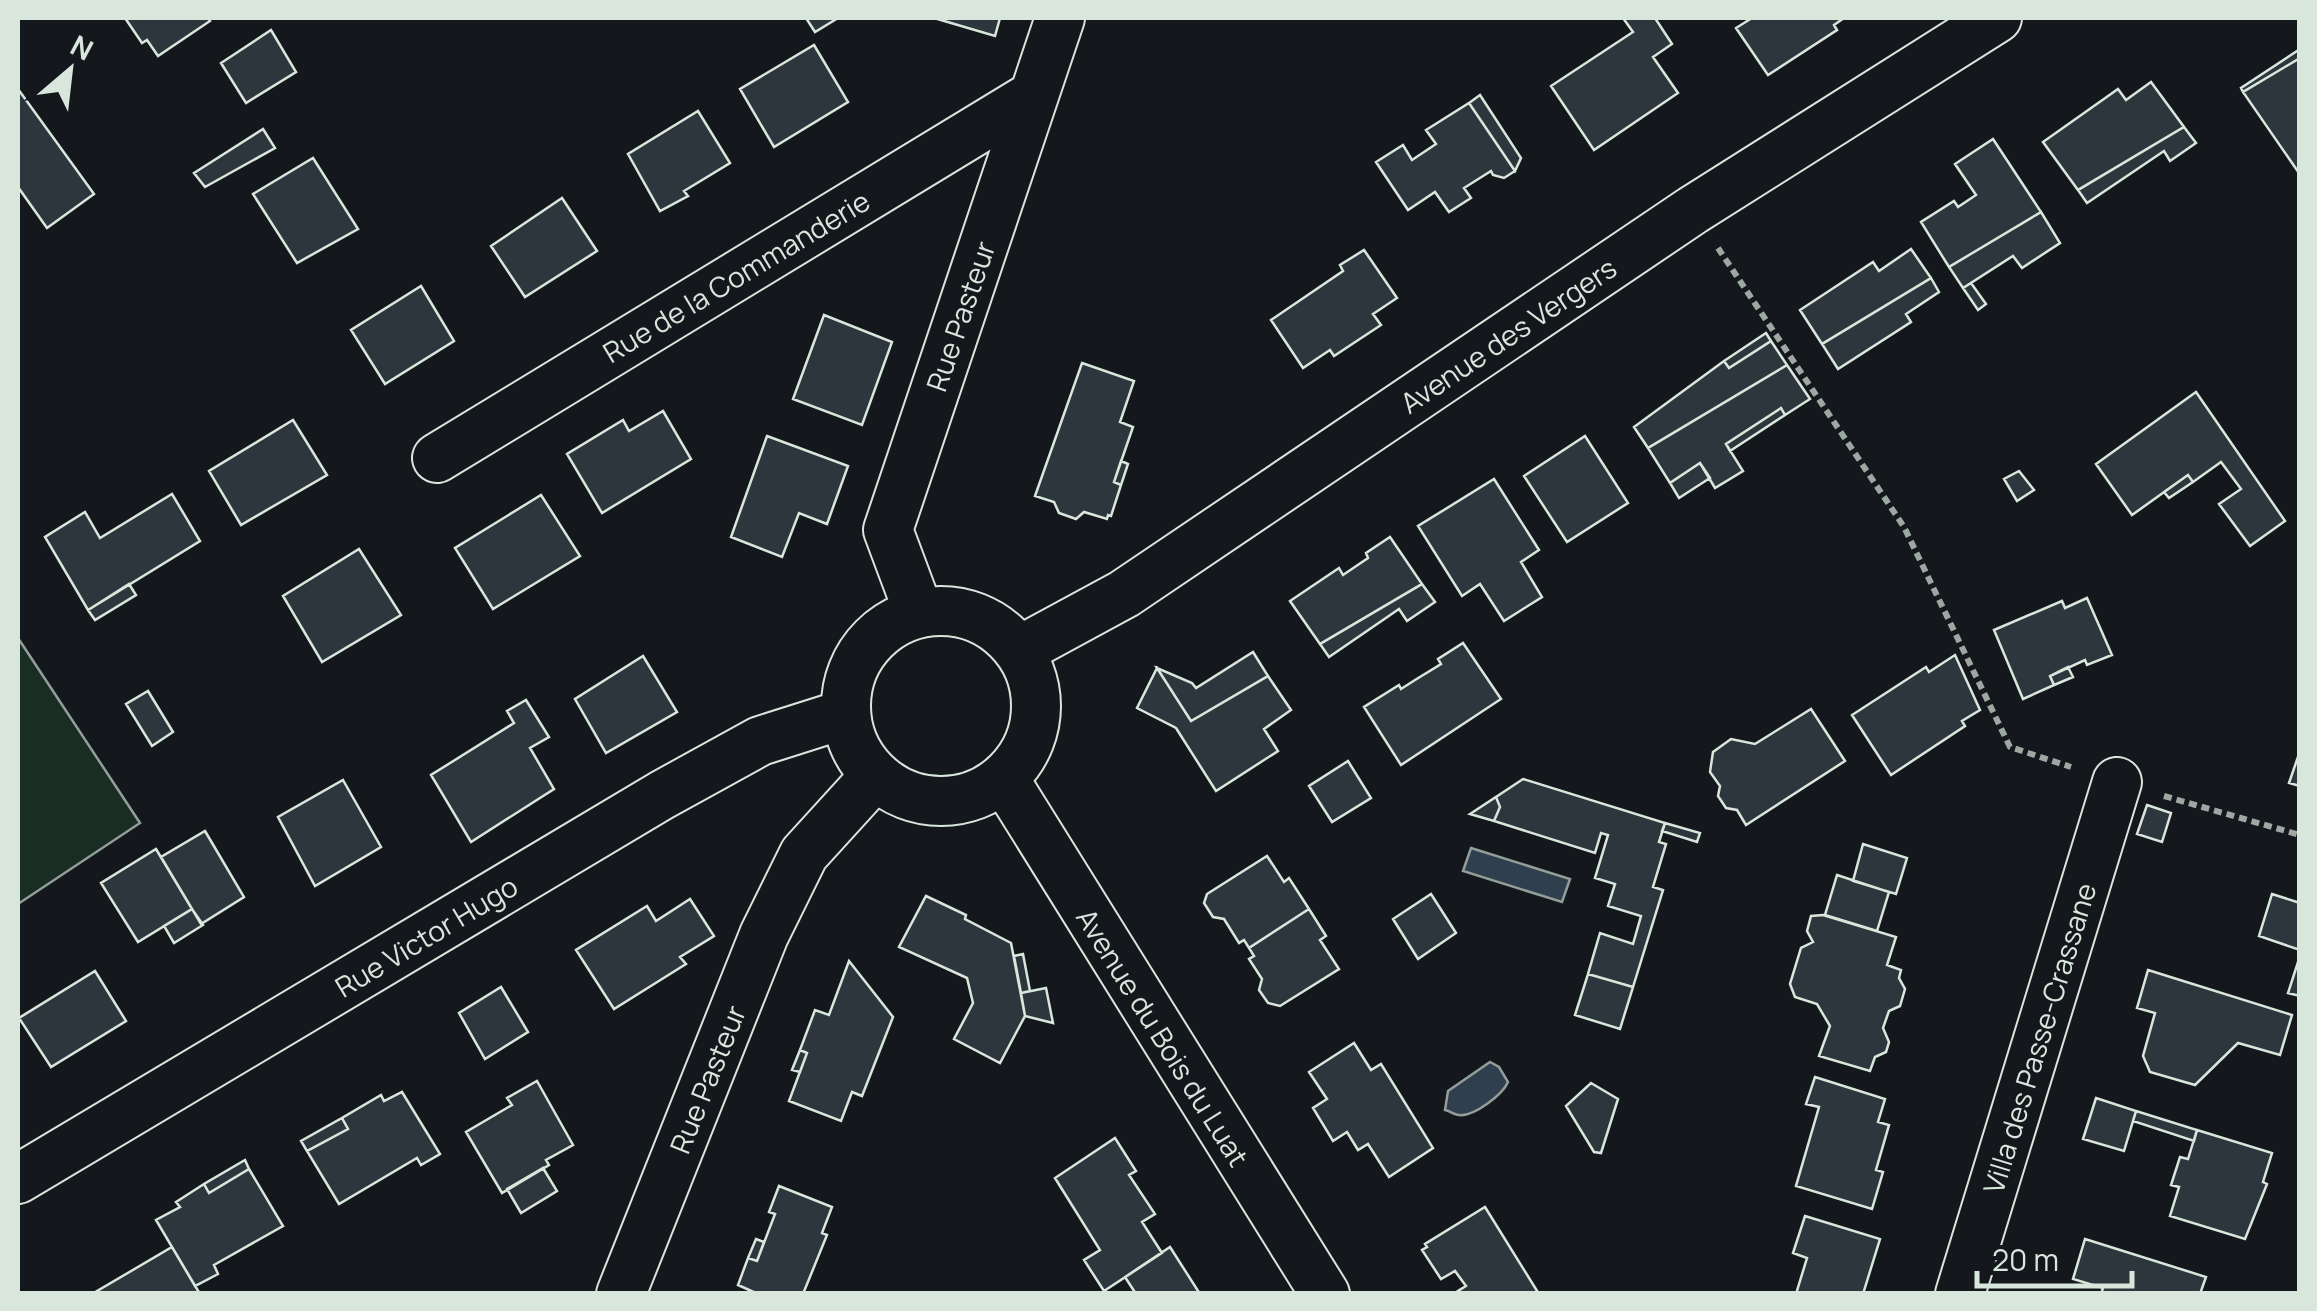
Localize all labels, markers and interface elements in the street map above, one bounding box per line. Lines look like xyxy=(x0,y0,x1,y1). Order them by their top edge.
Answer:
north arrow xyxy=(20,20,120,120)
text: N xyxy=(64,26,100,69)
street label: Rue de la Commanderie xyxy=(596,181,876,371)
street label: Rue Pasteur xyxy=(917,236,1003,396)
street label: Avenue des Vergers xyxy=(1392,249,1624,421)
street label: Rue Victor Hugo xyxy=(328,867,524,1005)
street label: Villa des Passe-Crassane xyxy=(1974,878,2104,1198)
street label: Avenue du Bois du Luat xyxy=(1068,901,1258,1173)
street label: Rue Pasteur xyxy=(660,999,754,1159)
scale bar xyxy=(1977,1226,2132,1288)
text: 20 m xyxy=(1992,1239,2059,1280)

